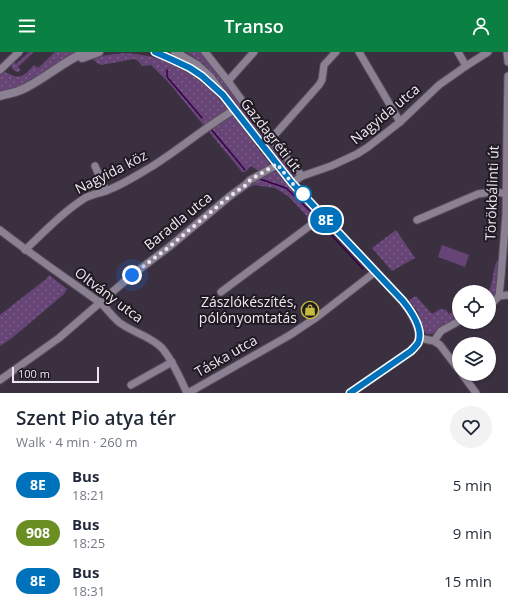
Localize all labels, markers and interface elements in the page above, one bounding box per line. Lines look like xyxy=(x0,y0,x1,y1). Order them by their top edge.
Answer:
text: Transo xyxy=(224,14,284,38)
icon: menu xyxy=(16,15,38,37)
icon: person xyxy=(470,15,492,37)
street label: Nagyida utca xyxy=(346,79,423,148)
street label: Gazdagréti út xyxy=(237,94,306,175)
street label: Nagyida köz xyxy=(71,145,151,198)
street label: Törökbálinti út xyxy=(480,145,503,241)
unlabelled marker xyxy=(294,185,312,203)
street label: Baradla utca xyxy=(140,187,215,254)
line badge: 8E xyxy=(308,207,344,233)
text: 8E xyxy=(318,210,334,229)
street label: Oltvány utca xyxy=(71,262,148,327)
your location xyxy=(122,265,142,285)
map controls xyxy=(452,285,496,381)
button: locate xyxy=(452,285,496,329)
place label: Zászlókészítés, pólónyomtatás xyxy=(199,292,297,327)
shop icon: Zászlókészítés, pólónyomtatás xyxy=(300,300,320,320)
street label: Táska utca xyxy=(191,330,260,381)
button: layers xyxy=(452,337,496,381)
scale bar xyxy=(12,365,99,384)
text: 100 m xyxy=(18,366,50,381)
text: Szent Pio atya tér xyxy=(16,405,176,431)
button: heart xyxy=(450,406,492,448)
text: Walk · 4 min · 260 m xyxy=(16,433,138,451)
text: Bus xyxy=(72,466,99,486)
text: 8E xyxy=(30,475,46,494)
text: 5 min xyxy=(453,475,492,495)
text: 18:21 xyxy=(72,486,105,504)
text: Bus xyxy=(72,514,99,534)
text: 908 xyxy=(26,523,50,542)
text: 9 min xyxy=(453,523,492,543)
text: 18:25 xyxy=(72,534,105,552)
text: Bus xyxy=(72,562,99,582)
text: 8E xyxy=(30,571,46,590)
text: 15 min xyxy=(444,571,492,591)
text: 18:31 xyxy=(72,582,105,600)

